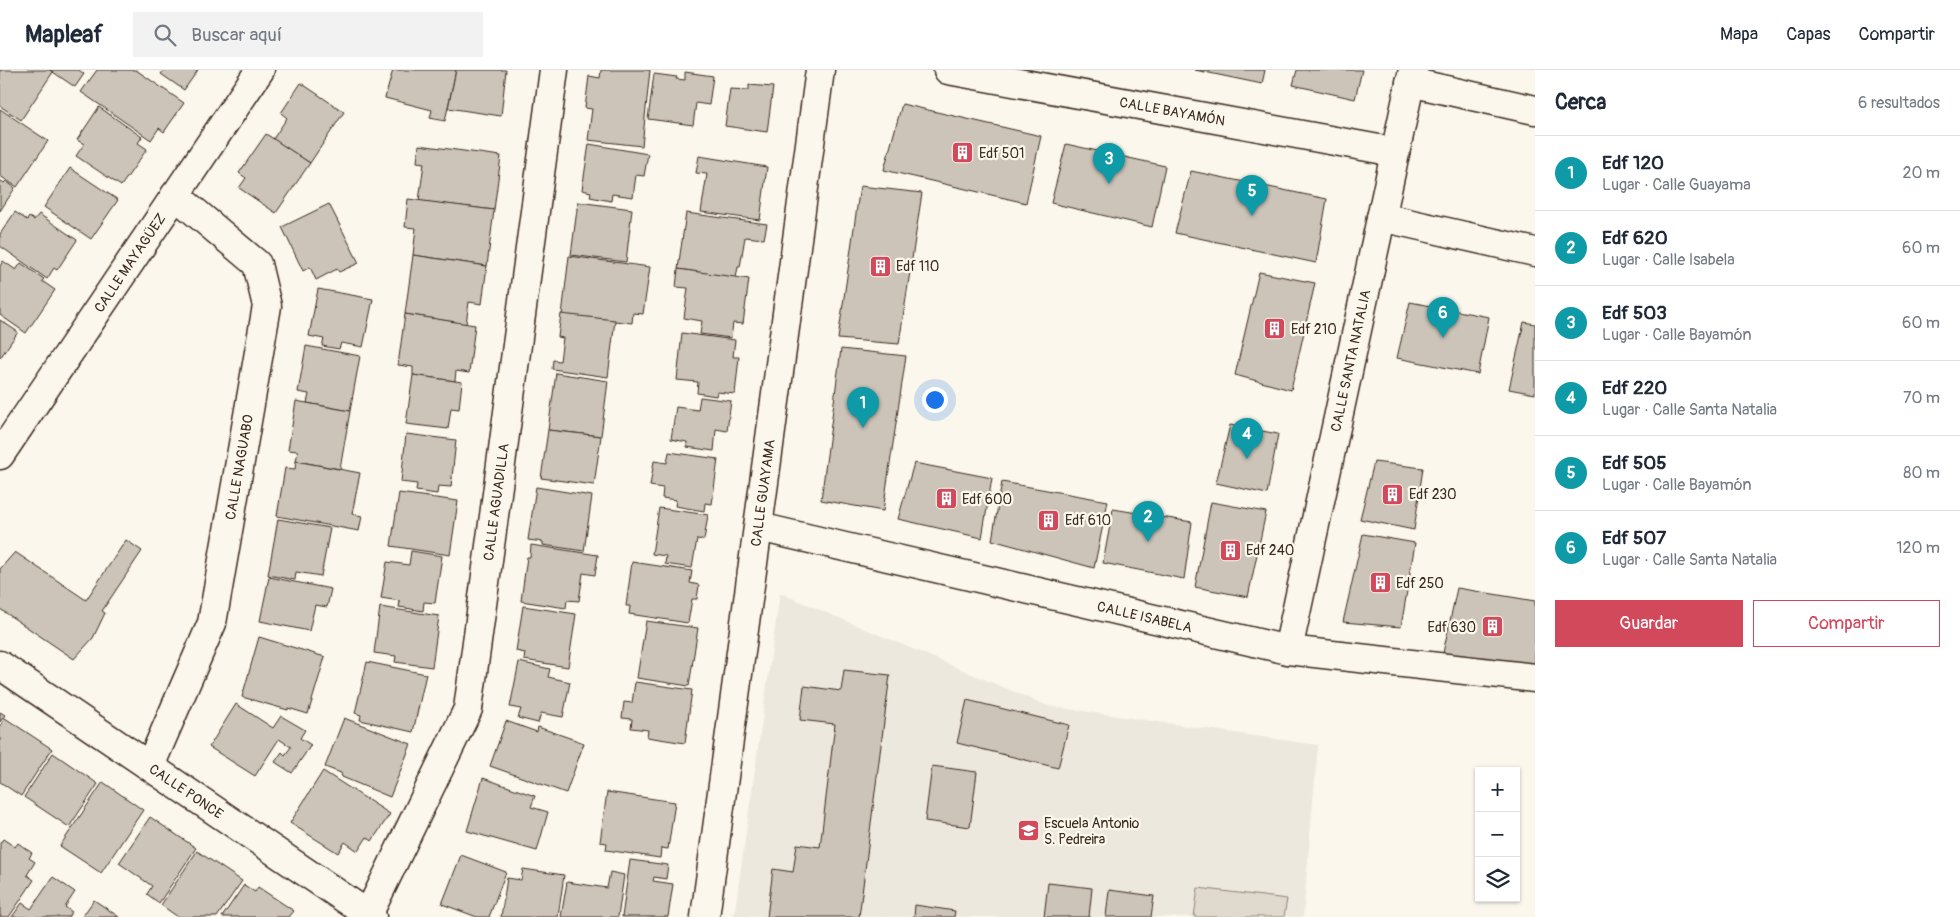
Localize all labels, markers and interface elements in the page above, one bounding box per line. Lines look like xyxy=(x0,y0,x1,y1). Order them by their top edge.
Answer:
search box xyxy=(133,12,483,57)
text: Mapleaf xyxy=(25,20,103,49)
icon: search xyxy=(151,21,179,49)
text: Buscar aquí xyxy=(191,23,282,47)
text: Mapa xyxy=(1720,23,1758,46)
text: Capas xyxy=(1786,23,1831,46)
text: Compartir xyxy=(1859,23,1935,46)
text: Cerca xyxy=(1555,89,1606,116)
street label: CALLE BAYAMÓN xyxy=(1118,93,1226,129)
text: 6 resultados xyxy=(1858,93,1940,113)
building icon: Edf 501 xyxy=(951,141,975,165)
pin: 3 xyxy=(1093,143,1125,184)
place label: Edf 501 xyxy=(979,145,1025,162)
text: Edf 120 xyxy=(1602,151,1664,175)
text: 1 xyxy=(1568,163,1574,183)
text: 20 m xyxy=(1902,163,1940,183)
pin: 5 xyxy=(1236,175,1268,216)
text: Lugar · Calle Guayama xyxy=(1602,175,1751,195)
street label: CALLE MAYAGÜEZ xyxy=(90,210,170,316)
text: Edf 620 xyxy=(1602,226,1668,250)
text: 2 xyxy=(1567,238,1575,258)
text: 60 m xyxy=(1902,238,1940,258)
text: Lugar · Calle Isabela xyxy=(1602,250,1735,270)
building icon: Edf 110 xyxy=(868,254,892,278)
place label: Edf 110 xyxy=(896,258,939,275)
street label: CALLE SANTA NATALIA xyxy=(1327,288,1374,433)
pin: 6 xyxy=(1427,297,1459,338)
text: Edf 503 xyxy=(1602,301,1667,325)
text: 3 xyxy=(1567,313,1575,333)
text: 60 m xyxy=(1902,313,1940,333)
building icon: Edf 210 xyxy=(1263,317,1287,341)
place label: Edf 210 xyxy=(1291,321,1337,338)
text: Lugar · Calle Bayamón xyxy=(1602,325,1751,345)
text: Edf 220 xyxy=(1602,376,1667,400)
pin: 1 xyxy=(847,387,879,428)
your location xyxy=(922,387,948,413)
text: 4 xyxy=(1566,388,1576,408)
text: 70 m xyxy=(1903,388,1940,408)
text: Lugar · Calle Santa Natalia xyxy=(1602,400,1777,420)
street label: CALLE NAGUABO xyxy=(222,413,257,521)
pin: 4 xyxy=(1231,418,1263,459)
street label: CALLE GUAYAMA xyxy=(747,438,778,548)
street label: CALLE AGUADILLA xyxy=(480,442,512,562)
text: Edf 505 xyxy=(1602,451,1667,475)
text: 5 xyxy=(1567,463,1575,483)
text: 80 m xyxy=(1903,463,1940,483)
text: Lugar · Calle Bayamón xyxy=(1602,475,1751,495)
building icon: Edf 230 xyxy=(1381,482,1405,506)
place label: Edf 230 xyxy=(1409,486,1457,503)
building icon: Edf 600 xyxy=(934,487,958,511)
place label: Edf 600 xyxy=(962,491,1012,508)
pin: 2 xyxy=(1132,501,1164,542)
building icon: Edf 610 xyxy=(1037,508,1061,532)
place label: Edf 610 xyxy=(1065,512,1111,529)
text: Edf 507 xyxy=(1602,526,1666,550)
building icon: Edf 240 xyxy=(1218,538,1242,562)
text: 6 xyxy=(1566,538,1576,558)
text: 120 m xyxy=(1896,538,1940,558)
place label: Edf 240 xyxy=(1246,542,1294,559)
text: Lugar · Calle Santa Natalia xyxy=(1602,550,1777,570)
building icon: Edf 250 xyxy=(1368,571,1392,595)
place label: Edf 250 xyxy=(1396,575,1444,592)
street label: CALLE ISABELA xyxy=(1096,597,1194,636)
button: Guardar xyxy=(1555,600,1743,647)
button: Compartir xyxy=(1753,600,1940,647)
building icon: Edf 630 xyxy=(1480,615,1504,639)
place label: Edf 630 xyxy=(1428,619,1476,636)
street label: CALLE PONCE xyxy=(146,760,227,822)
map controls xyxy=(1475,767,1520,902)
button: + xyxy=(1475,767,1520,812)
button: − xyxy=(1475,812,1520,857)
place label: Escuela Antonio S. Pedreira xyxy=(1044,815,1140,848)
school or university icon: Escuela Antonio S. Pedreira xyxy=(1016,819,1040,843)
button: layers xyxy=(1475,857,1520,902)

